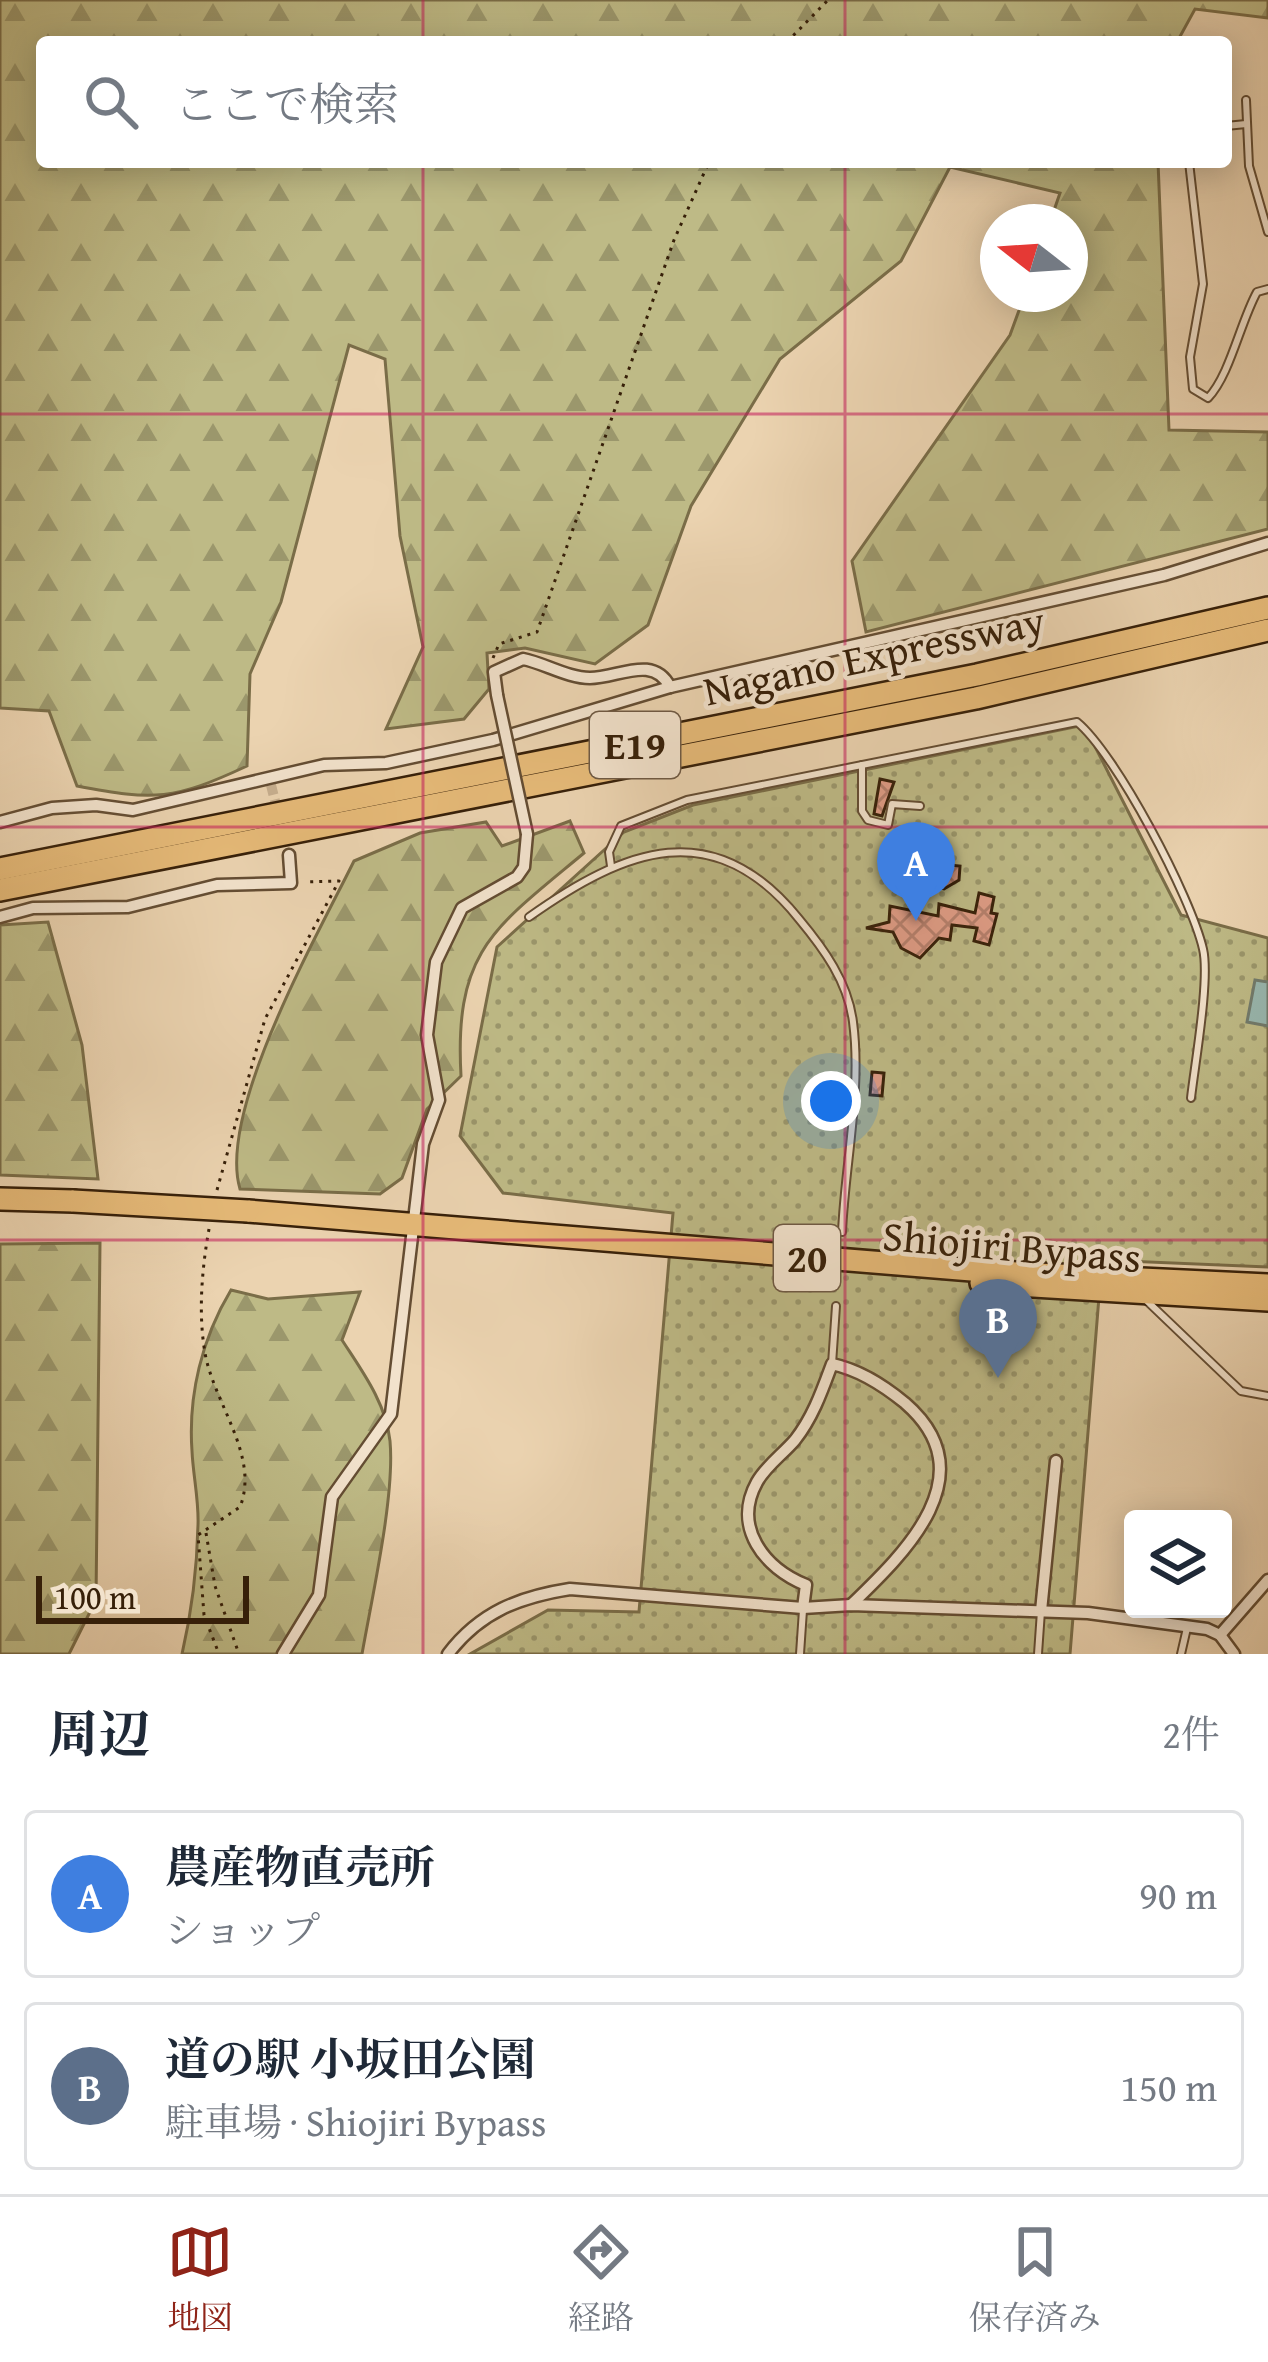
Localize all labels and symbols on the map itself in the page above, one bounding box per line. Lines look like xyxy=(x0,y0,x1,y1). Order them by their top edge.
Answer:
north arrow xyxy=(980,204,1088,312)
street label: Nagano Expressway xyxy=(698,589,1050,720)
road number: E19 xyxy=(590,712,680,778)
pin: A xyxy=(877,822,955,921)
your location xyxy=(801,1071,861,1131)
street label: Shiojiri Bypass xyxy=(880,1204,1144,1287)
road number: 20 xyxy=(774,1225,840,1291)
pin: B xyxy=(959,1279,1037,1378)
scale bar xyxy=(36,1570,249,1623)

